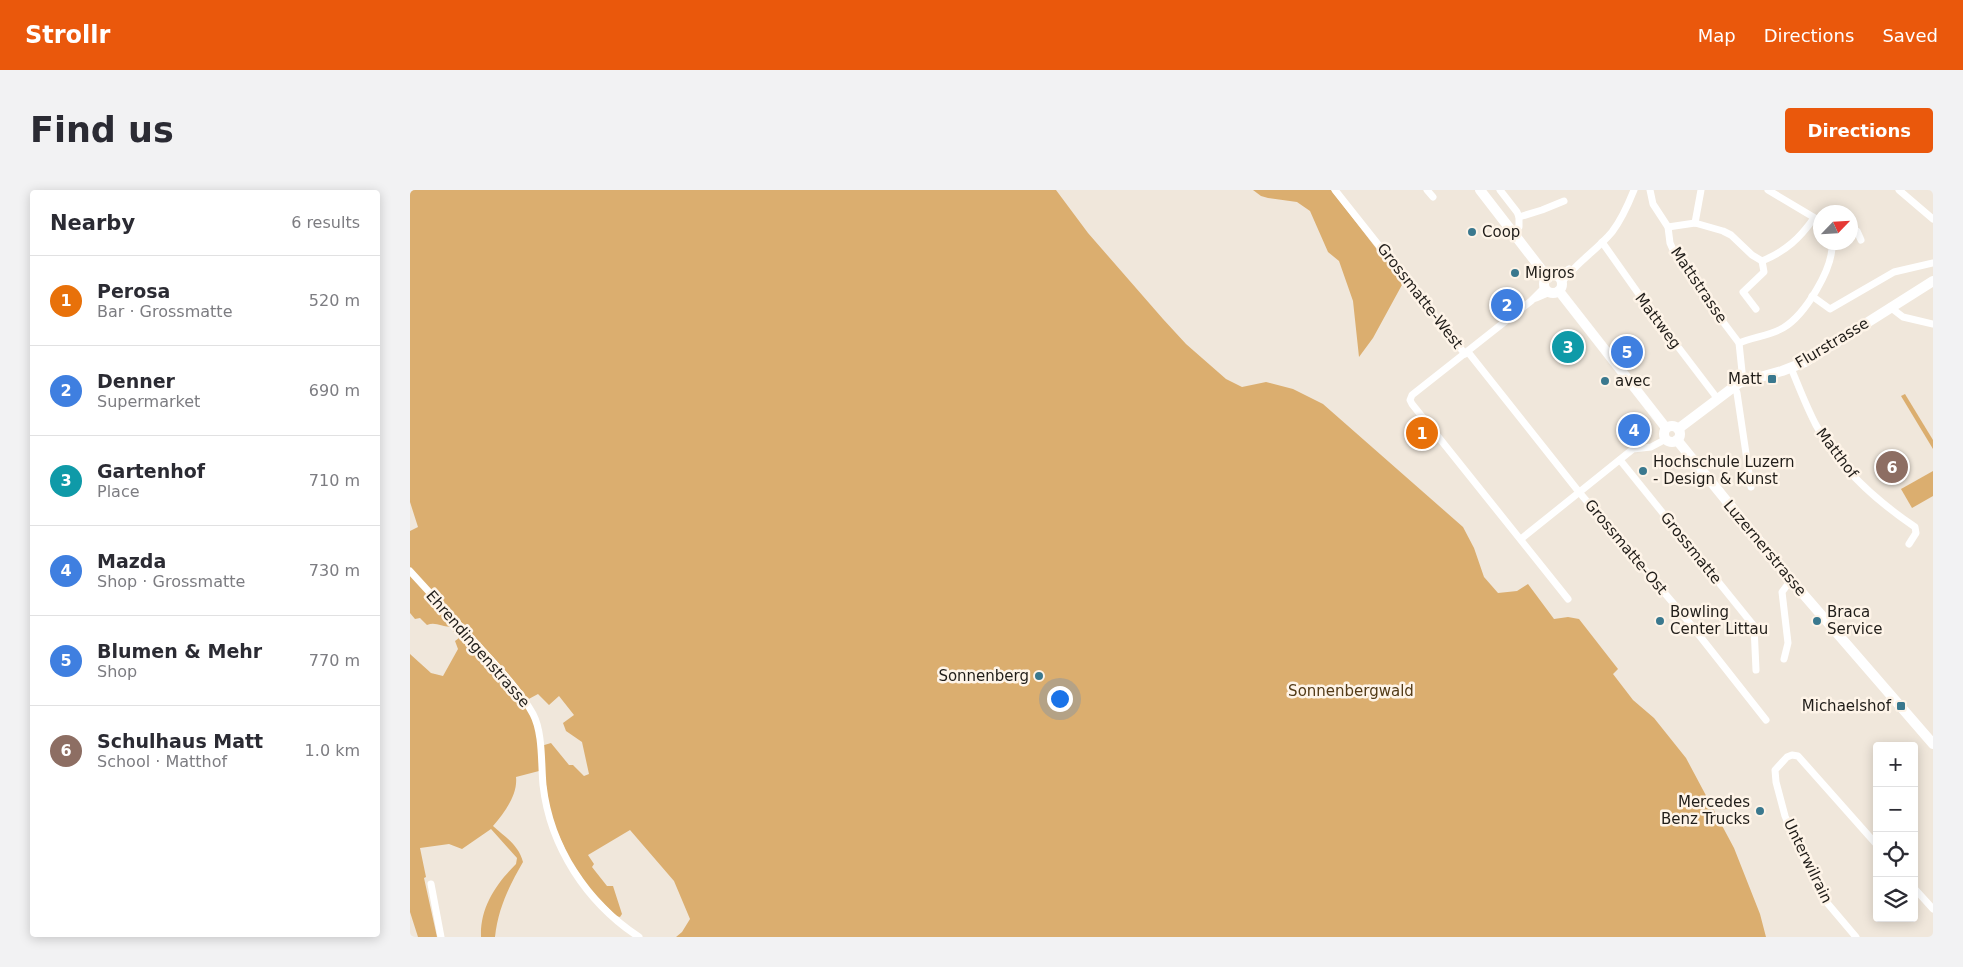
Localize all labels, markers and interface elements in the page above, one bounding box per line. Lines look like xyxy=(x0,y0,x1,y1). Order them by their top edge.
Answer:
text: Strollr xyxy=(25,21,110,49)
text: Map xyxy=(1698,25,1736,46)
text: Directions xyxy=(1764,25,1854,46)
text: Saved xyxy=(1882,25,1938,46)
button: Directions xyxy=(1785,108,1933,153)
text: Find us xyxy=(30,110,174,150)
north arrow xyxy=(1813,205,1858,250)
text: Nearby xyxy=(50,211,135,235)
text: 6 results xyxy=(291,213,360,232)
place label: Coop xyxy=(1482,223,1520,241)
marker: Coop xyxy=(1466,226,1478,238)
street label: Grossmatte-West xyxy=(1373,240,1467,352)
street label: Mattstrasse xyxy=(1667,244,1731,326)
place label: Migros xyxy=(1525,264,1575,282)
marker: Migros xyxy=(1509,267,1521,279)
text: Perosa xyxy=(97,280,170,302)
pin: 2 xyxy=(1491,286,1523,324)
street label: Mattweg xyxy=(1631,290,1685,352)
text: 1 xyxy=(60,291,72,310)
text: 520 m xyxy=(309,291,360,310)
text: Bar · Grossmatte xyxy=(97,302,232,321)
street label: Flurstrasse xyxy=(1792,314,1872,372)
pin: 3 xyxy=(1552,328,1584,366)
pin: 5 xyxy=(1611,333,1643,371)
text: Denner xyxy=(97,370,175,392)
place label: Matt xyxy=(1728,370,1762,388)
place label: avec xyxy=(1615,372,1651,390)
marker: Matt xyxy=(1766,373,1778,385)
marker: avec xyxy=(1599,375,1611,387)
text: 2 xyxy=(60,381,72,400)
text: 690 m xyxy=(309,381,360,400)
text: Supermarket xyxy=(97,392,200,411)
pin: 4 xyxy=(1618,411,1650,449)
pin: 1 xyxy=(1406,414,1438,452)
street label: Matthof xyxy=(1812,424,1862,482)
pin: 6 xyxy=(1876,448,1908,486)
place label: Hochschule Luzern - Design & Kunst xyxy=(1653,453,1795,488)
text: Gartenhof xyxy=(97,460,205,482)
marker: Hochschule Luzern - Design & Kunst xyxy=(1637,465,1649,477)
text: 3 xyxy=(60,471,72,490)
text: 710 m xyxy=(309,471,360,490)
text: Place xyxy=(97,482,140,501)
street label: Grossmatte-Ost xyxy=(1581,496,1671,598)
street label: Luzernerstrasse xyxy=(1720,496,1810,600)
street label: Grossmatte xyxy=(1657,508,1725,588)
text: Mazda xyxy=(97,550,166,572)
text: 4 xyxy=(60,561,72,580)
text: 730 m xyxy=(309,561,360,580)
text: Shop · Grossmatte xyxy=(97,572,245,591)
street label: Ehrendingenstrasse xyxy=(422,587,534,711)
place label: Bowling Center Littau xyxy=(1670,603,1768,638)
place label: Braca Service xyxy=(1827,603,1882,638)
marker: Bowling Center Littau xyxy=(1654,615,1666,627)
marker: Braca Service xyxy=(1811,615,1823,627)
text: Blumen & Mehr xyxy=(97,640,262,662)
text: 5 xyxy=(60,651,72,670)
text: 770 m xyxy=(309,651,360,670)
text: Shop xyxy=(97,662,137,681)
place label: Sonnenberg xyxy=(938,667,1029,685)
marker: Sonnenberg xyxy=(1033,670,1045,682)
park label: Sonnenbergwald xyxy=(1288,682,1414,700)
your location xyxy=(1047,686,1073,712)
place label: Michaelshof xyxy=(1802,697,1892,715)
marker: Michaelshof xyxy=(1895,700,1907,712)
text: Schulhaus Matt xyxy=(97,730,263,752)
text: 6 xyxy=(60,741,72,760)
text: 1.0 km xyxy=(305,741,360,760)
map controls xyxy=(1873,742,1918,922)
button: + xyxy=(1873,742,1918,787)
text: School · Matthof xyxy=(97,752,227,771)
button: − xyxy=(1873,787,1918,832)
place label: Mercedes Benz Trucks xyxy=(1661,793,1750,828)
marker: Mercedes Benz Trucks xyxy=(1754,805,1766,817)
street label: Unterwilrain xyxy=(1780,816,1836,906)
button: locate xyxy=(1873,832,1918,877)
button: layers xyxy=(1873,877,1918,922)

